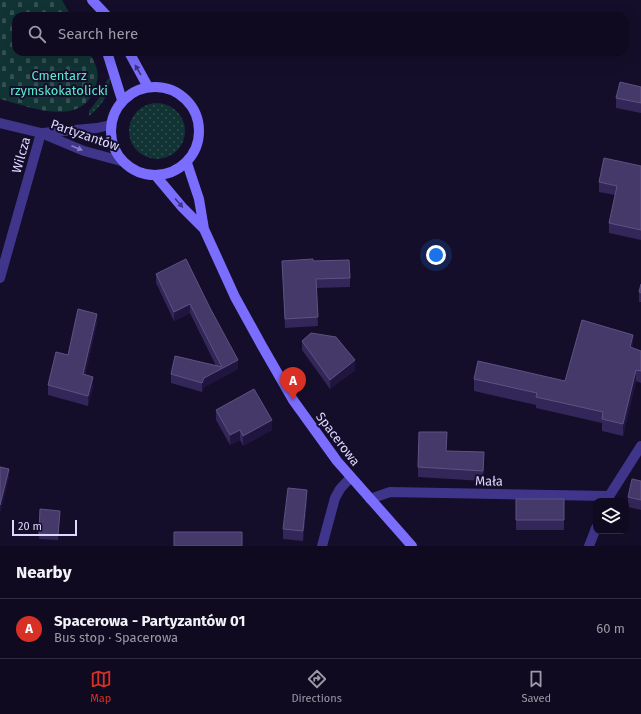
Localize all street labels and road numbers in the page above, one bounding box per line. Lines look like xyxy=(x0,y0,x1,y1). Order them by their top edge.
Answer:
street label: Partyzantów xyxy=(49,116,122,154)
street label: Wilcza xyxy=(9,135,33,175)
street label: Spacerowa xyxy=(313,409,363,469)
street label: Mała xyxy=(475,473,503,489)

